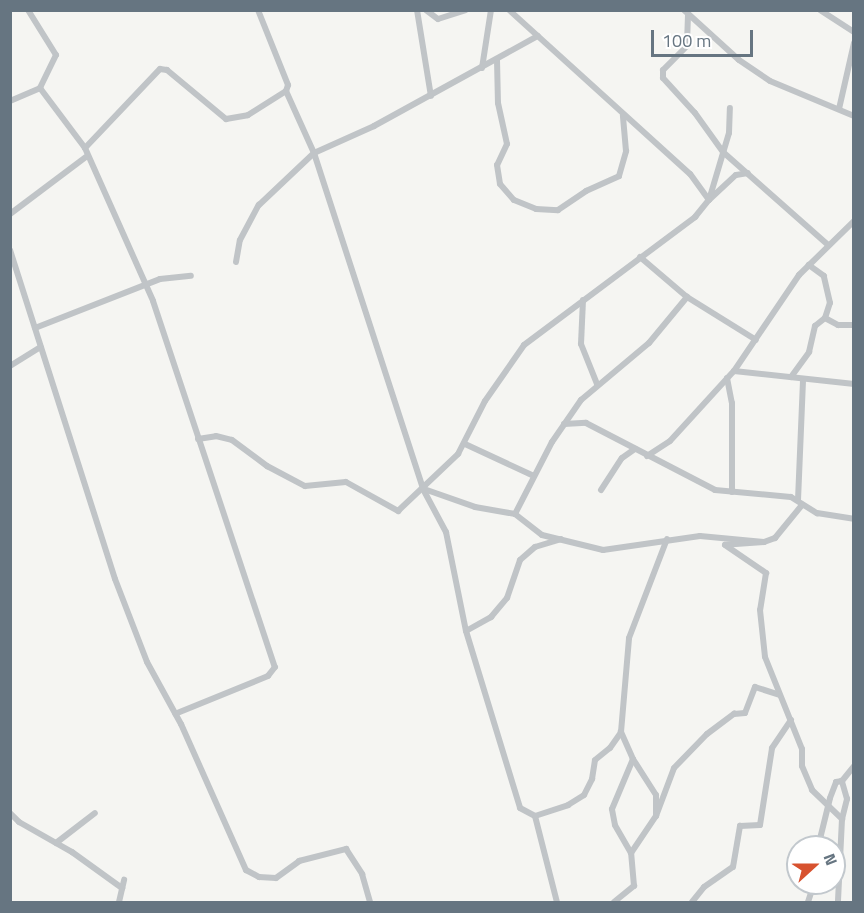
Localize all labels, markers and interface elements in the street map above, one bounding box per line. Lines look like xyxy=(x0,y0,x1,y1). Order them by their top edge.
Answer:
scale bar xyxy=(654,18,756,56)
text: 100 m xyxy=(662,27,711,54)
north arrow xyxy=(786,835,846,895)
text: N xyxy=(818,850,844,869)

